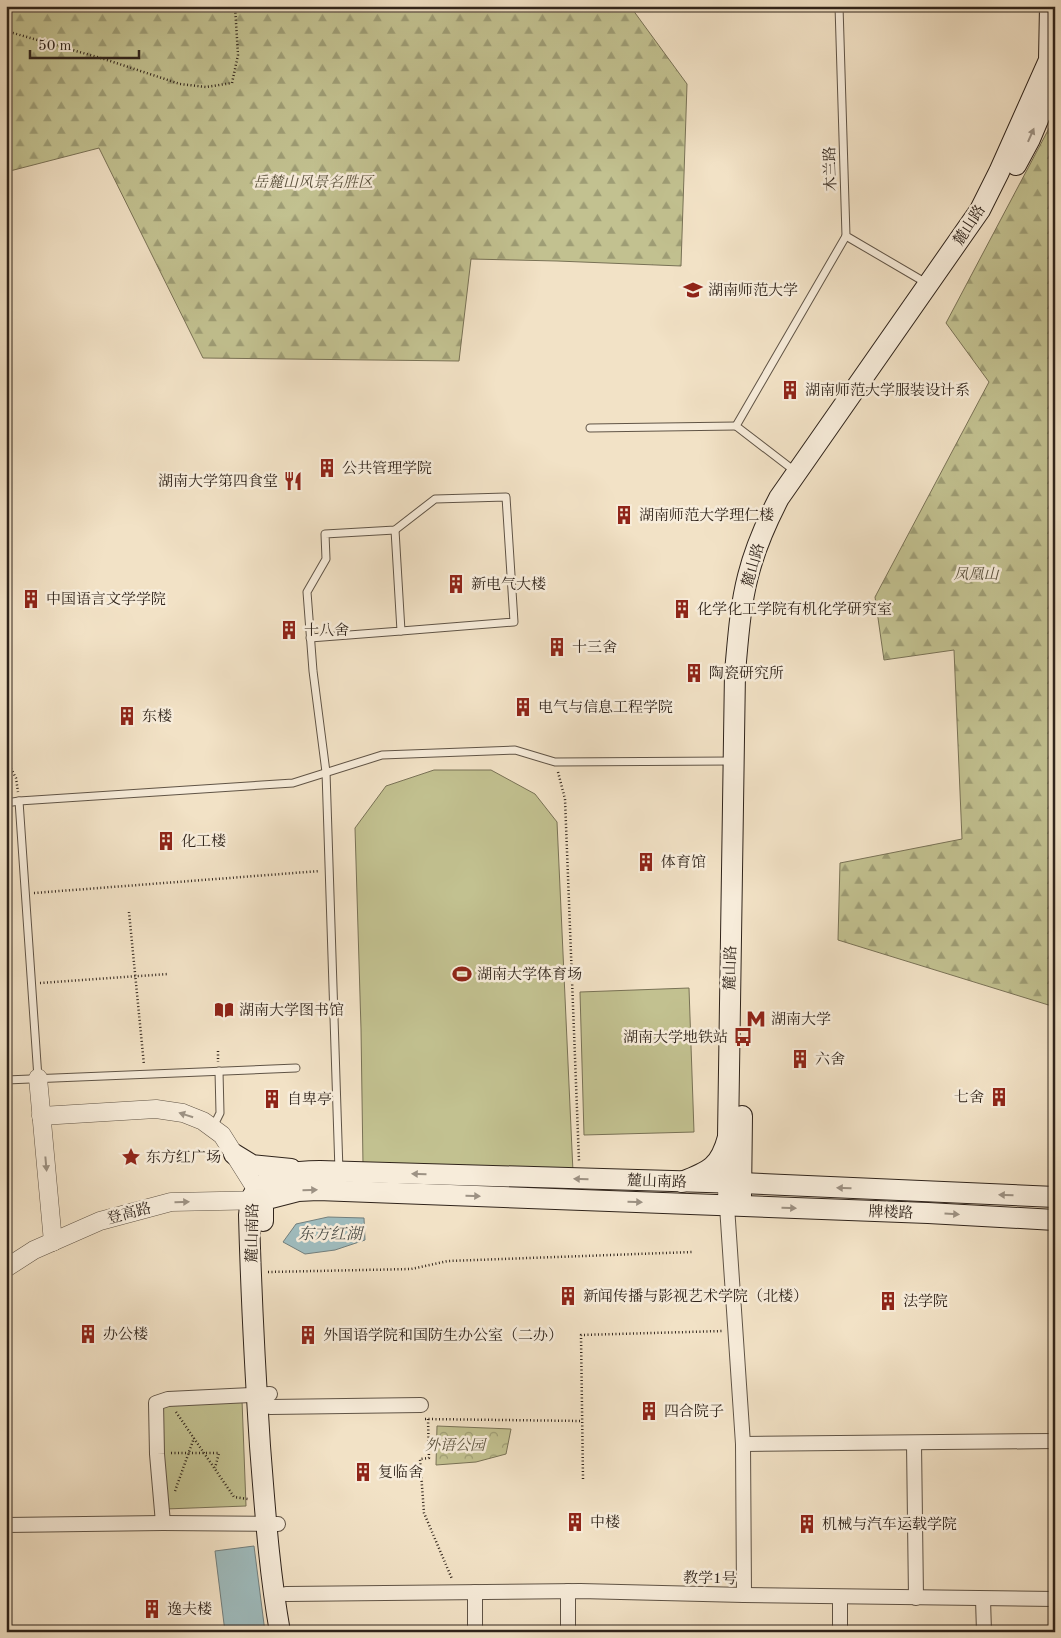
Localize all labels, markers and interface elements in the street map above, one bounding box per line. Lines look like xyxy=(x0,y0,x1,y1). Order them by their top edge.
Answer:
scale bar xyxy=(30,28,139,60)
text: 50 m xyxy=(38,39,72,54)
one-way arrow xyxy=(1028,128,1036,142)
street label: 木兰路 xyxy=(821,146,840,192)
park label: 岳麓山风景名胜区 xyxy=(253,174,375,191)
street label: 麓山路 xyxy=(950,202,989,249)
school or university icon: 湖南师范大学 xyxy=(682,279,704,301)
place label: 湖南师范大学 xyxy=(708,282,798,299)
building icon: 湖南师范大学服装设计系 xyxy=(779,379,801,401)
place label: 湖南师范大学服装设计系 xyxy=(805,382,970,399)
building icon: 公共管理学院 xyxy=(316,457,338,479)
place label: 公共管理学院 xyxy=(342,460,432,477)
restaurant icon: 湖南大学第四食堂 xyxy=(282,470,304,492)
place label: 湖南大学第四食堂 xyxy=(158,473,278,490)
building icon: 湖南师范大学理仁楼 xyxy=(613,504,635,526)
place label: 湖南师范大学理仁楼 xyxy=(639,507,774,524)
street label: 麓山路 xyxy=(739,541,768,589)
park label: 凤凰山 xyxy=(953,566,1000,583)
building icon: 新电气大楼 xyxy=(445,573,467,595)
place label: 新电气大楼 xyxy=(471,576,546,593)
building icon: 中国语言文学学院 xyxy=(20,588,42,610)
place label: 中国语言文学学院 xyxy=(46,591,166,608)
building icon: 化学化工学院有机化学研究室 xyxy=(671,598,693,620)
place label: 化学化工学院有机化学研究室 xyxy=(697,601,892,618)
building icon: 十八舍 xyxy=(278,619,300,641)
place label: 十八舍 xyxy=(304,622,349,639)
building icon: 十三舍 xyxy=(546,636,568,658)
place label: 十三舍 xyxy=(572,639,617,656)
building icon: 陶瓷研究所 xyxy=(683,662,705,684)
place label: 陶瓷研究所 xyxy=(709,665,784,682)
building icon: 电气与信息工程学院 xyxy=(512,696,534,718)
place label: 电气与信息工程学院 xyxy=(538,699,673,716)
building icon: 东楼 xyxy=(116,705,138,727)
place label: 东楼 xyxy=(142,708,172,725)
building icon: 化工楼 xyxy=(155,830,177,852)
place label: 化工楼 xyxy=(181,833,226,850)
building icon: 体育馆 xyxy=(635,851,657,873)
place label: 体育馆 xyxy=(661,854,706,871)
street label: 麓山路 xyxy=(722,945,739,991)
sports icon: 湖南大学体育场 xyxy=(451,963,473,985)
place label: 湖南大学体育场 xyxy=(477,966,582,983)
library icon: 湖南大学图书馆 xyxy=(213,999,235,1021)
place label: 湖南大学图书馆 xyxy=(239,1002,344,1019)
metro station icon: 湖南大学 xyxy=(745,1008,767,1030)
place label: 湖南大学 xyxy=(771,1011,831,1028)
bus stop icon: 湖南大学地铁站 xyxy=(732,1026,754,1048)
place label: 湖南大学地铁站 xyxy=(623,1029,728,1046)
building icon: 六舍 xyxy=(789,1048,811,1070)
place label: 六舍 xyxy=(815,1051,845,1068)
building icon: 七舍 xyxy=(988,1086,1010,1108)
building icon: 自卑亭 xyxy=(261,1088,283,1110)
place label: 七舍 xyxy=(954,1089,984,1106)
place label: 自卑亭 xyxy=(287,1091,332,1108)
one-way arrow xyxy=(178,1111,193,1119)
place icon: 东方红广场 xyxy=(120,1146,142,1168)
place label: 东方红广场 xyxy=(146,1149,221,1166)
one-way arrow xyxy=(42,1157,50,1173)
one-way arrow xyxy=(411,1169,427,1177)
street label: 麓山南路 xyxy=(627,1172,687,1191)
one-way arrow xyxy=(573,1174,589,1182)
one-way arrow xyxy=(835,1184,851,1192)
one-way arrow xyxy=(303,1186,319,1194)
one-way arrow xyxy=(998,1191,1014,1199)
one-way arrow xyxy=(465,1192,481,1200)
one-way arrow xyxy=(174,1198,190,1206)
street label: 登高路 xyxy=(105,1199,153,1228)
one-way arrow xyxy=(627,1199,643,1207)
street label: 麓山南路 xyxy=(243,1203,262,1263)
street label: 牌楼路 xyxy=(868,1203,914,1222)
one-way arrow xyxy=(782,1204,798,1212)
one-way arrow xyxy=(944,1211,960,1219)
water label: 东方红湖 xyxy=(298,1225,365,1243)
building icon: 新闻传播与影视艺术学院（北楼） xyxy=(557,1285,579,1307)
place label: 新闻传播与影视艺术学院（北楼） xyxy=(583,1288,808,1305)
building icon: 法学院 xyxy=(877,1290,899,1312)
place label: 法学院 xyxy=(903,1293,948,1310)
building icon: 办公楼 xyxy=(77,1323,99,1345)
building icon: 外国语学院和国防生办公室（二办） xyxy=(297,1324,319,1346)
place label: 办公楼 xyxy=(103,1326,148,1343)
place label: 外国语学院和国防生办公室（二办） xyxy=(323,1327,563,1344)
building icon: 四合院子 xyxy=(638,1400,660,1422)
place label: 四合院子 xyxy=(664,1403,724,1420)
park label: 外语公园 xyxy=(425,1437,487,1454)
building icon: 复临舍 xyxy=(352,1461,374,1483)
place label: 复临舍 xyxy=(378,1464,423,1481)
building icon: 中楼 xyxy=(564,1511,586,1533)
building icon: 机械与汽车运载学院 xyxy=(796,1513,818,1535)
place label: 中楼 xyxy=(590,1514,620,1531)
place label: 机械与汽车运载学院 xyxy=(822,1516,957,1533)
street label: 教学1号 xyxy=(683,1570,737,1587)
building icon: 逸夫楼 xyxy=(141,1598,163,1620)
place label: 逸夫楼 xyxy=(167,1601,212,1618)

